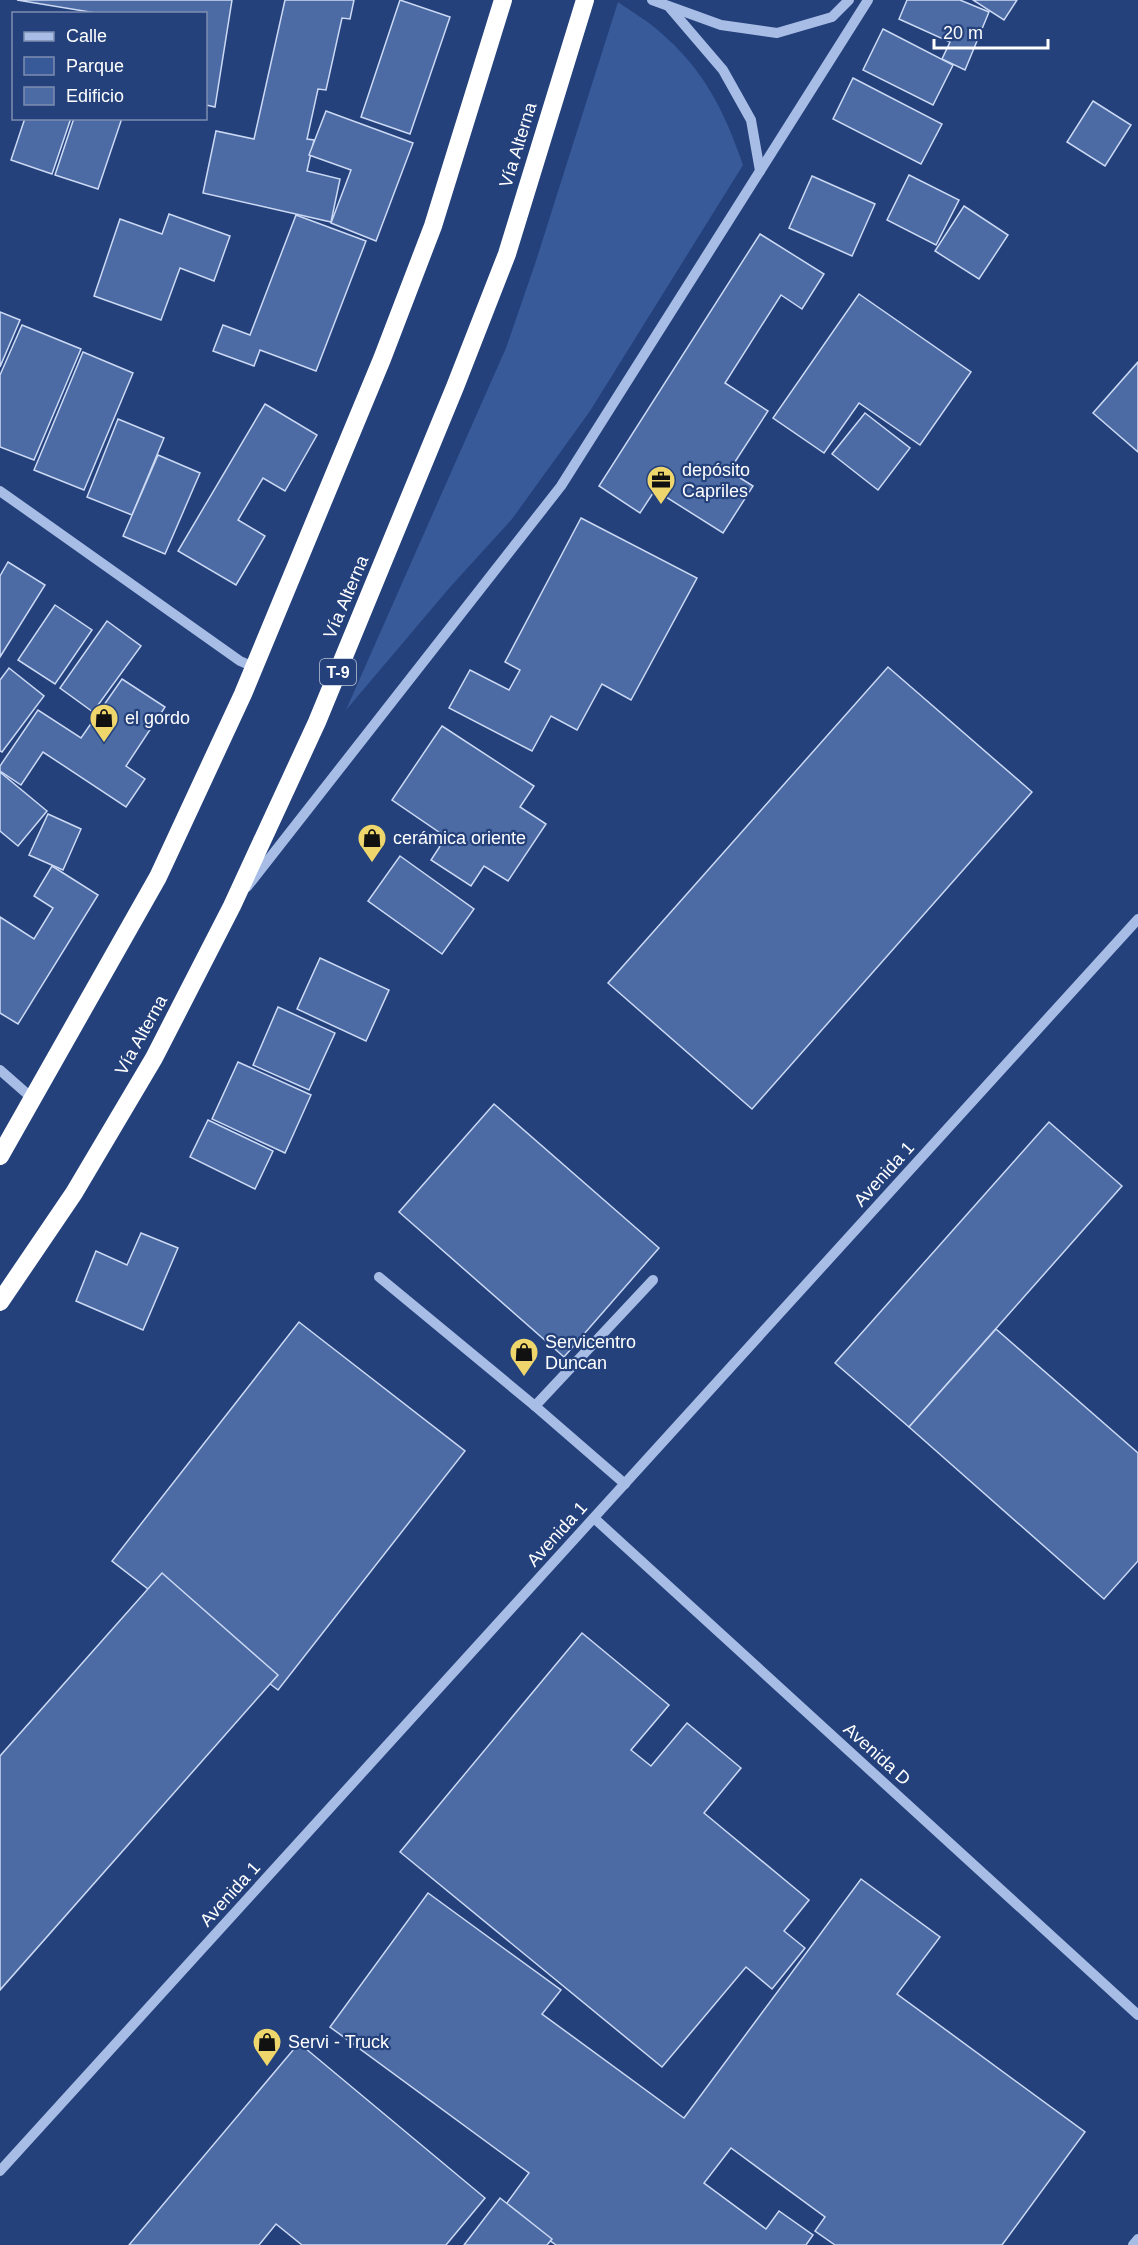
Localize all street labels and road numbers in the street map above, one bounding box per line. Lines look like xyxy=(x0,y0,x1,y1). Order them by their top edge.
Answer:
street label: Vía Alterna xyxy=(496,99,541,190)
street label: Vía Alterna xyxy=(320,552,373,641)
road number: T-9 xyxy=(320,659,356,685)
street label: Vía Alterna xyxy=(111,991,172,1078)
street label: Avenida 1 xyxy=(850,1138,918,1210)
street label: Avenida 1 xyxy=(523,1498,591,1570)
street label: Avenida D xyxy=(840,1719,914,1789)
street label: Avenida 1 xyxy=(196,1858,264,1930)

